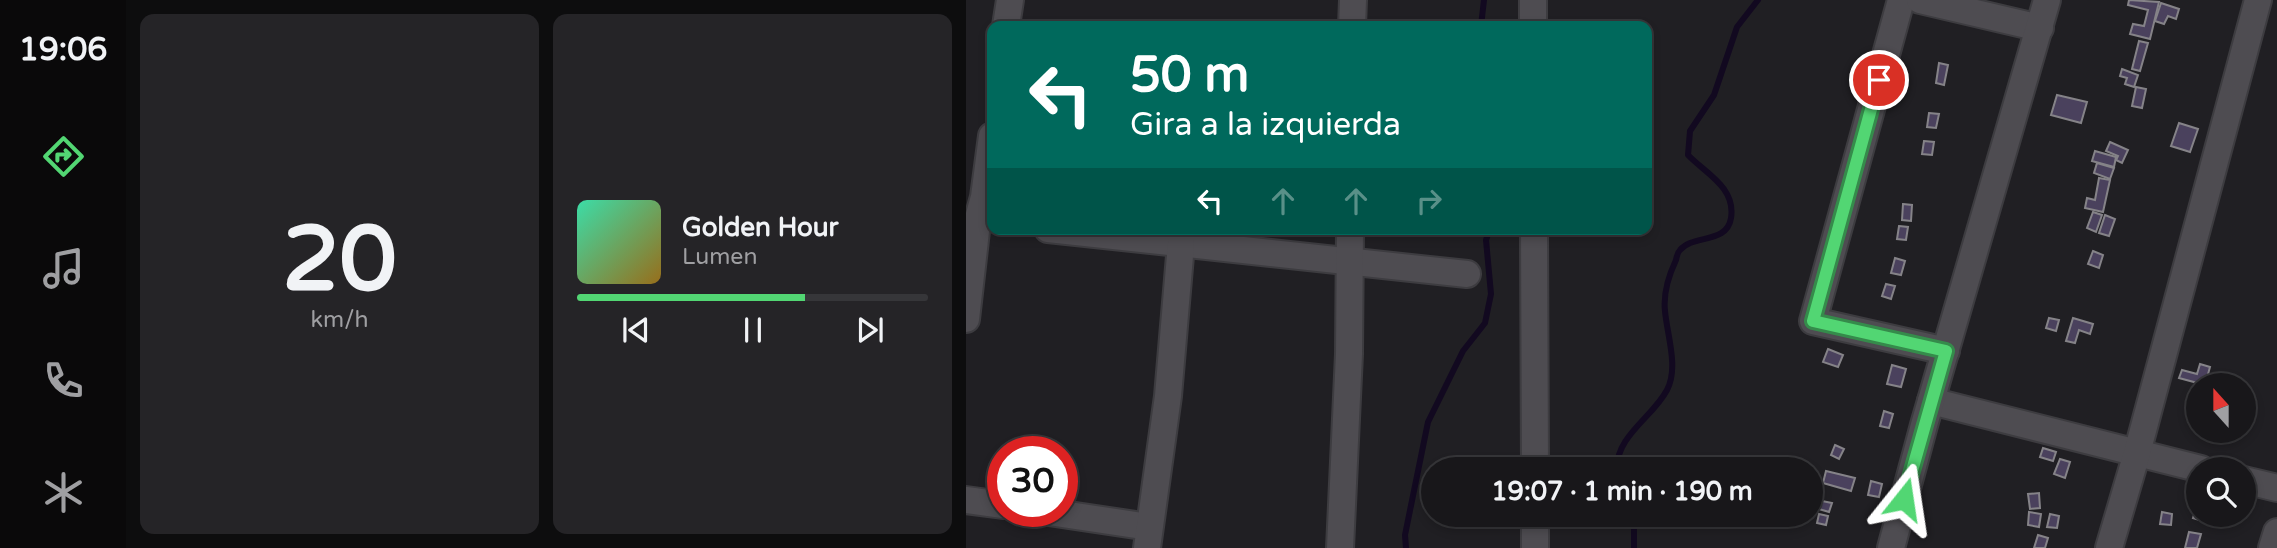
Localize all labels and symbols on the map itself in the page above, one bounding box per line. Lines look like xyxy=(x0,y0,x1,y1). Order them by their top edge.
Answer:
pin xyxy=(1849,50,1909,110)
north arrow xyxy=(2186,373,2256,443)
speed limit sign: 30 xyxy=(987,436,1078,527)
position arrow xyxy=(1867,462,1941,536)

